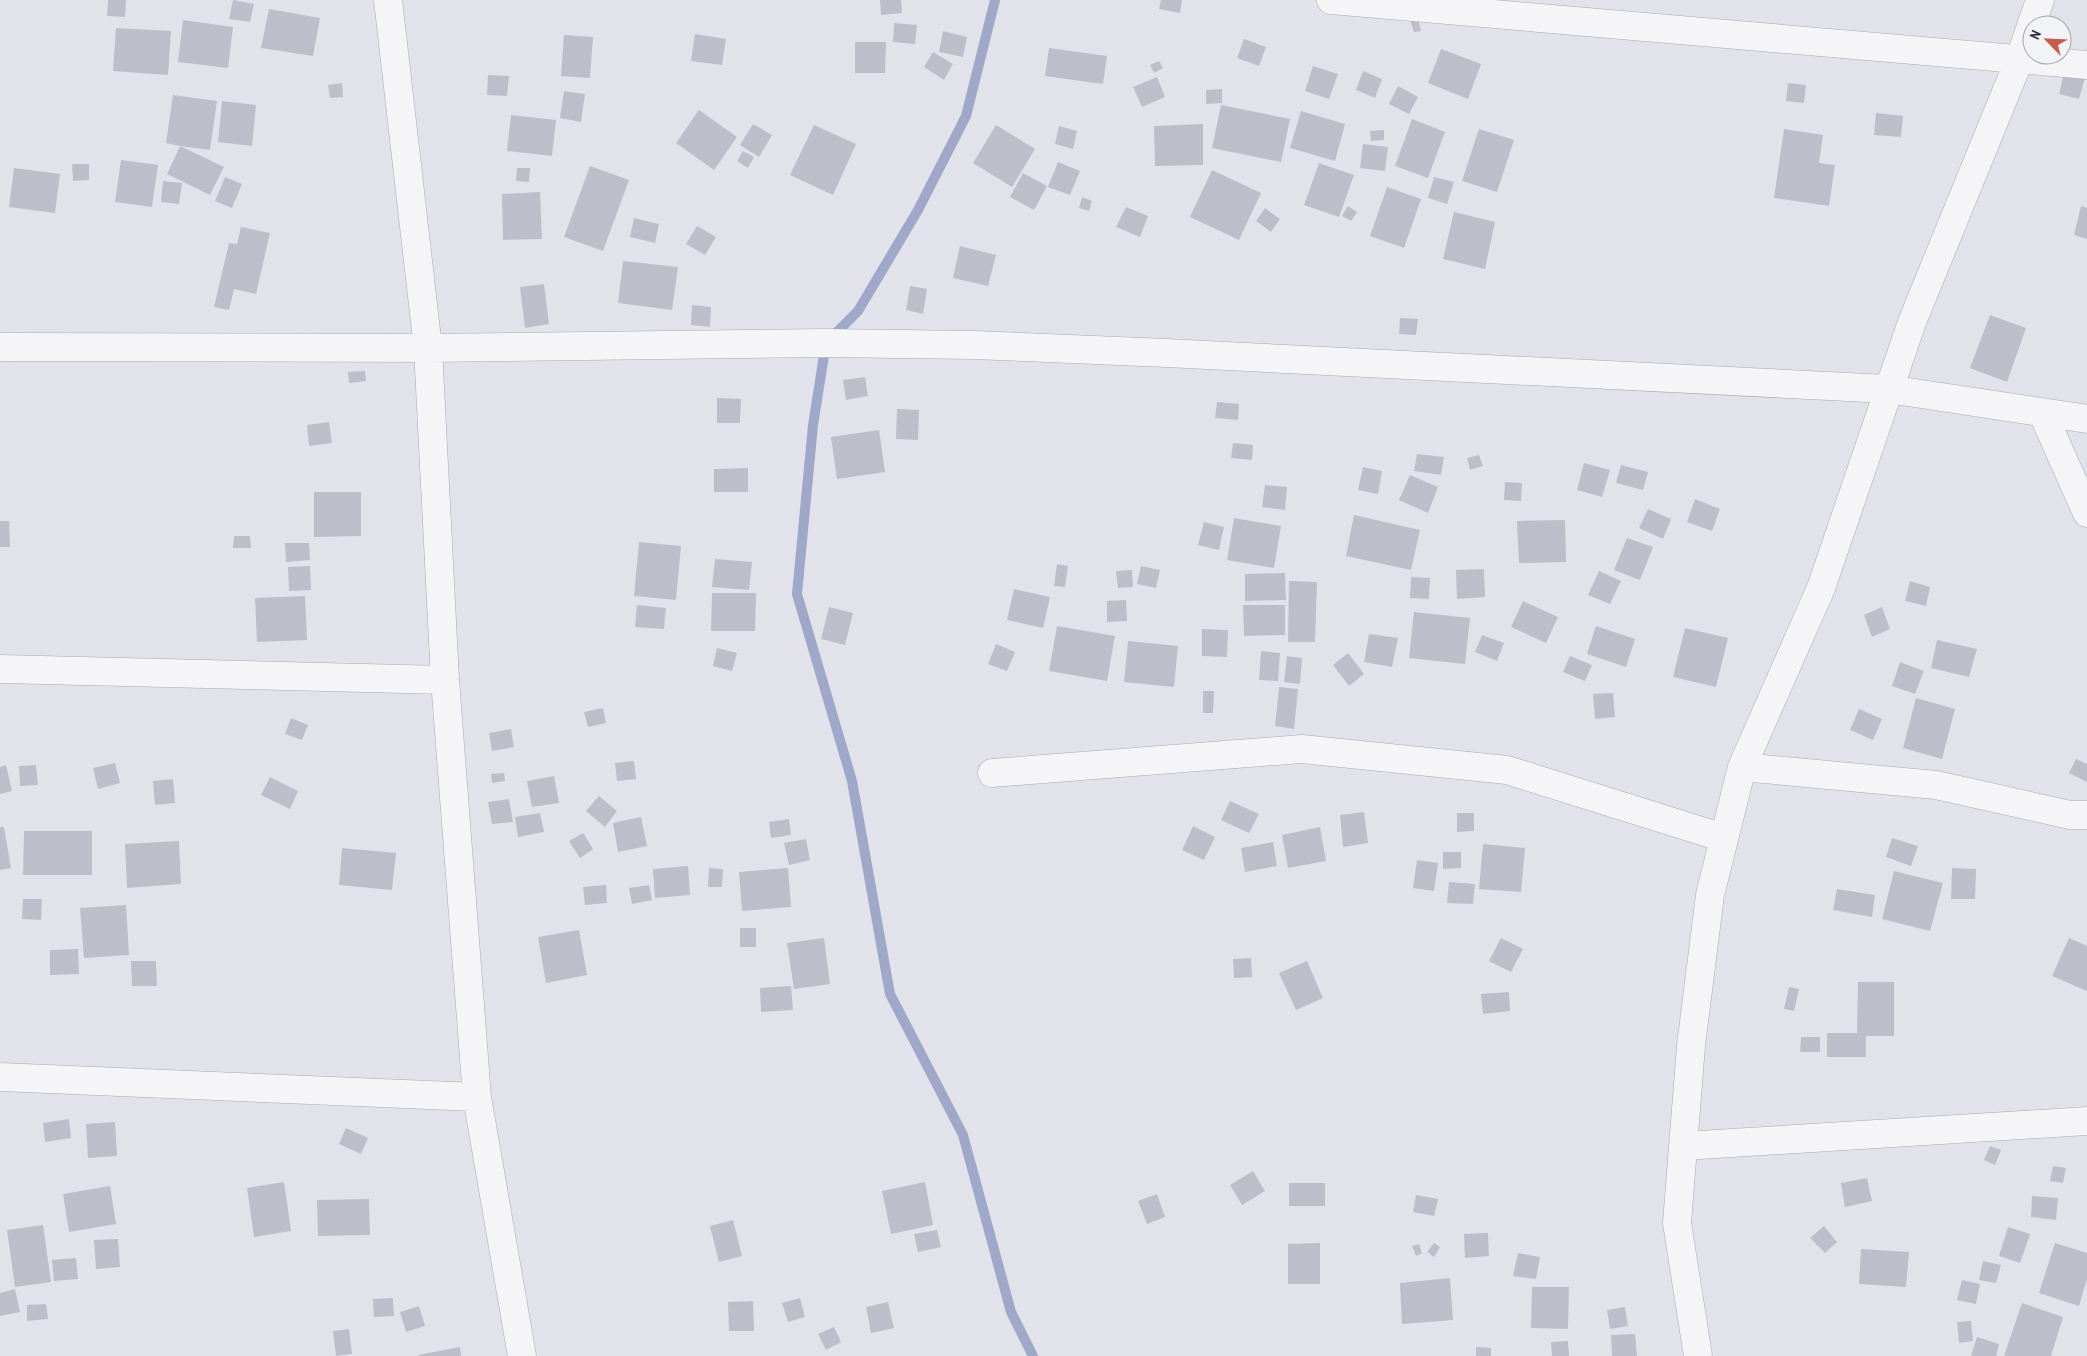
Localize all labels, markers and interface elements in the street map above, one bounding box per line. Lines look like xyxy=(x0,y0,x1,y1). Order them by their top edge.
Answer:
north arrow xyxy=(2022,15,2072,65)
text: N xyxy=(2025,27,2045,42)

